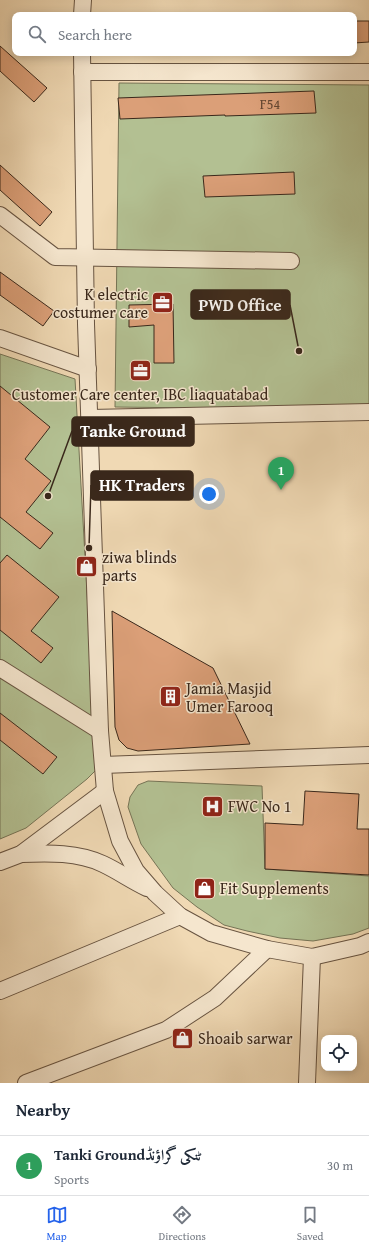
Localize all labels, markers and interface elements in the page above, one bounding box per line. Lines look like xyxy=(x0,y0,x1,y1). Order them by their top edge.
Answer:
search box xyxy=(12,12,357,56)
icon: search xyxy=(26,23,48,45)
text: Search here xyxy=(58,24,132,45)
house number: F54 xyxy=(260,94,280,114)
place label: K electric costumer care xyxy=(53,282,148,324)
office icon: K electric costumer care xyxy=(150,290,176,316)
callout: PWD Office xyxy=(191,290,290,319)
text: PWD Office xyxy=(198,292,282,317)
office icon: Customer Care center, IBC liaquatabad xyxy=(127,358,153,384)
place label: Customer Care center, IBC liaquatabad xyxy=(12,382,269,406)
callout: Tanke Ground xyxy=(72,417,194,446)
text: Tanke Ground xyxy=(80,418,186,443)
pin: 1 xyxy=(268,457,294,490)
callout: HK Traders xyxy=(91,471,193,500)
text: HK Traders xyxy=(99,472,185,497)
your location xyxy=(199,484,219,504)
place label: ziwa blinds parts xyxy=(102,545,177,587)
shop icon: ziwa blinds parts xyxy=(73,553,99,579)
place label: Jamia Masjid Umer Farooq xyxy=(184,676,274,718)
building icon: Jamia Masjid Umer Farooq xyxy=(158,684,184,710)
hospital icon: FWC No 1 xyxy=(199,793,225,819)
place label: FWC No 1 xyxy=(228,794,291,818)
shop icon: Fit Supplements xyxy=(192,875,218,901)
place label: Fit Supplements xyxy=(220,876,329,900)
shop icon: Shoaib sarwar xyxy=(170,1025,196,1051)
place label: Shoaib sarwar xyxy=(198,1026,293,1050)
map controls xyxy=(321,1035,357,1071)
button: locate xyxy=(321,1035,357,1071)
text: Nearby xyxy=(16,1097,70,1122)
text: Tanki Groundٹنکی گراؤنڈ xyxy=(54,1144,202,1165)
text: 1 xyxy=(26,1156,32,1175)
text: 30 m xyxy=(327,1156,353,1175)
text: Sports xyxy=(54,1170,89,1189)
tab: Map xyxy=(46,1204,68,1244)
tab: Directions xyxy=(159,1204,206,1244)
tab: Saved xyxy=(297,1204,323,1244)

